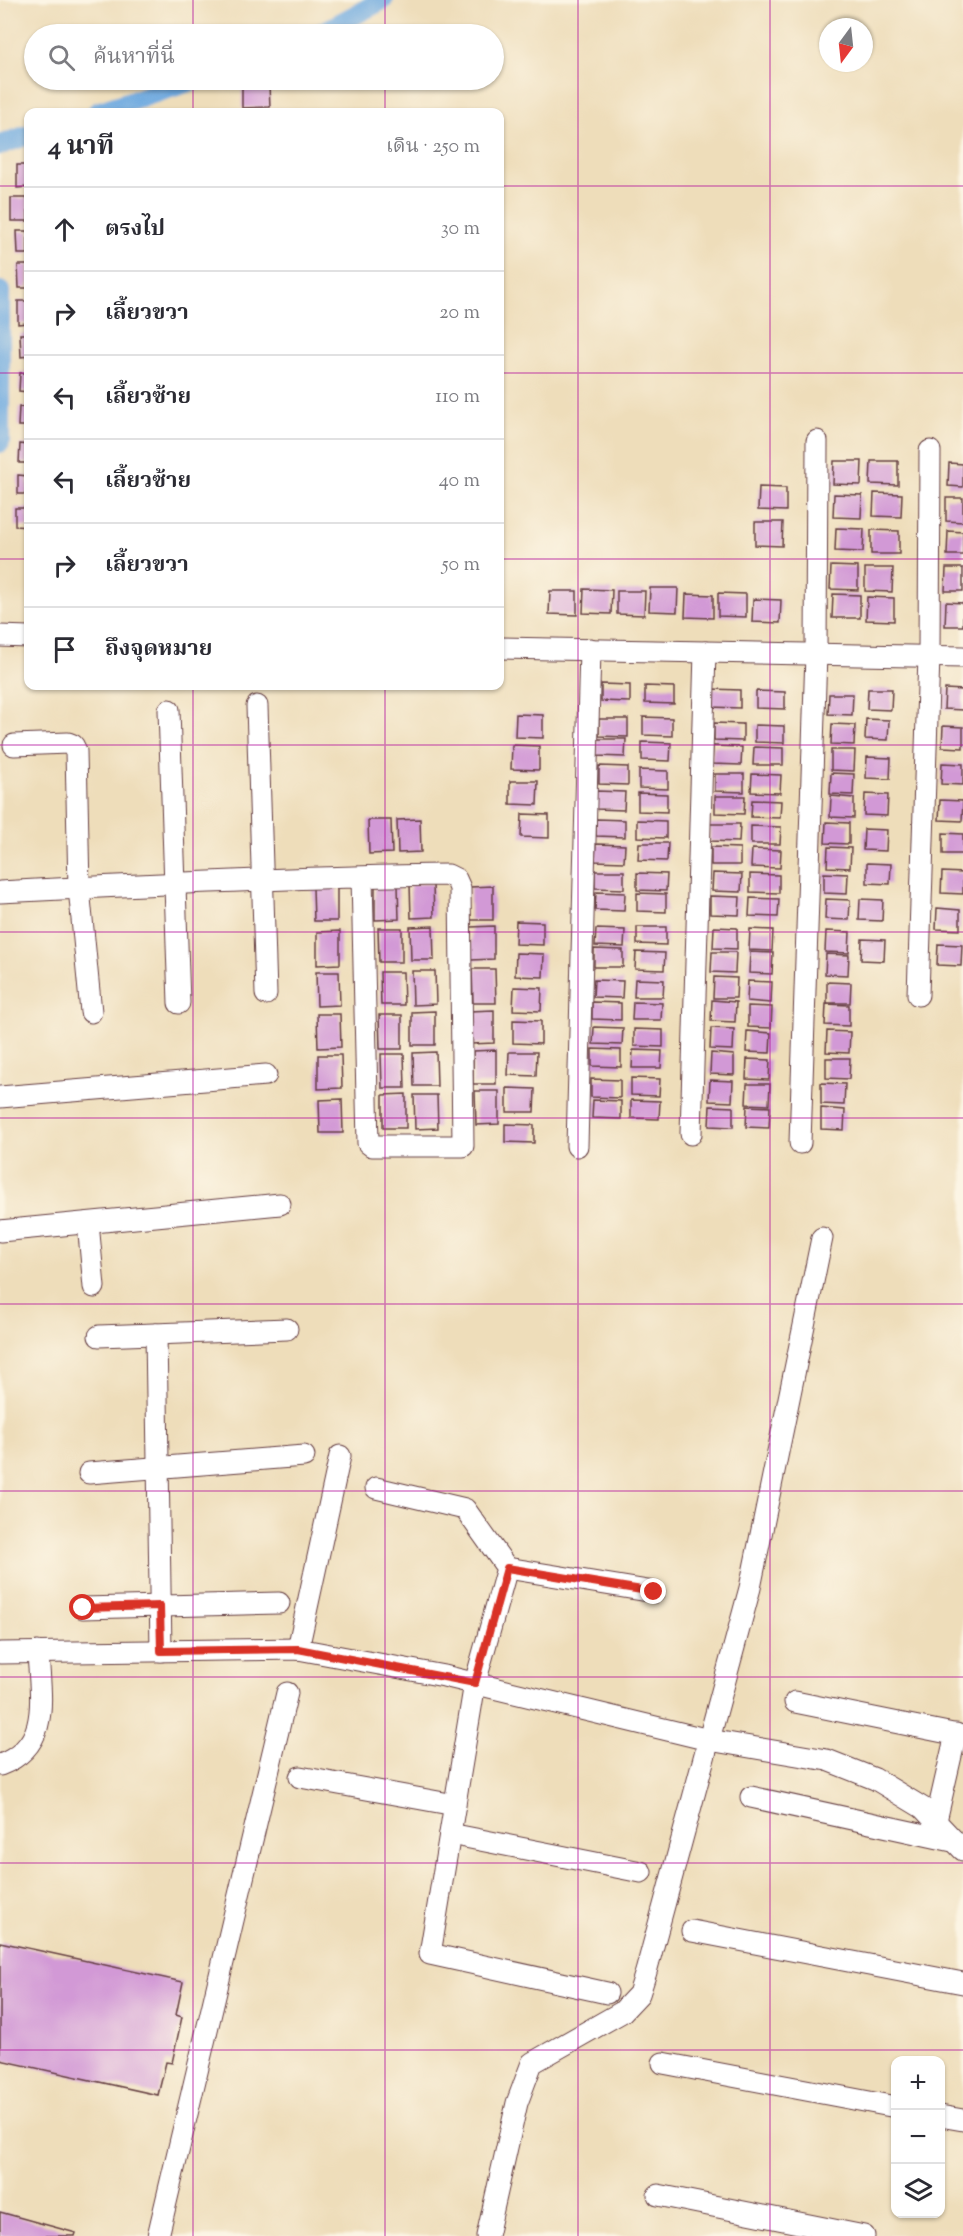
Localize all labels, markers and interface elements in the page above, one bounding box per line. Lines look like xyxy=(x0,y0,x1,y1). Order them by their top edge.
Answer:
north arrow xyxy=(819,18,873,72)
search box xyxy=(24,24,504,90)
icon: search xyxy=(45,41,78,74)
text: ค้นหาที่นี่ xyxy=(93,42,175,74)
text: 4 นาที xyxy=(48,129,114,166)
text: เดิน · 250 m xyxy=(386,133,480,162)
icon: ahead xyxy=(48,213,81,246)
text: ตรงไป xyxy=(105,214,165,246)
text: 30 m xyxy=(441,215,480,244)
icon: right xyxy=(48,297,81,330)
text: เลี้ยวขวา xyxy=(105,298,189,330)
text: 20 m xyxy=(439,299,480,328)
icon: left xyxy=(48,381,81,414)
text: เลี้ยวซ้าย xyxy=(105,382,191,414)
text: 110 m xyxy=(435,383,480,412)
icon: left xyxy=(48,465,81,498)
text: เลี้ยวซ้าย xyxy=(105,466,191,498)
text: 40 m xyxy=(439,467,480,496)
icon: right xyxy=(48,549,81,582)
text: เลี้ยวขวา xyxy=(105,550,189,582)
text: 50 m xyxy=(442,551,480,580)
icon: arrive xyxy=(48,633,81,666)
text: ถึงจุดหมาย xyxy=(105,634,212,666)
route end xyxy=(640,1578,666,1604)
route start xyxy=(69,1594,95,1620)
map controls xyxy=(891,2056,945,2218)
button: + xyxy=(891,2056,945,2110)
button: − xyxy=(891,2110,945,2164)
button: layers xyxy=(891,2164,945,2218)

